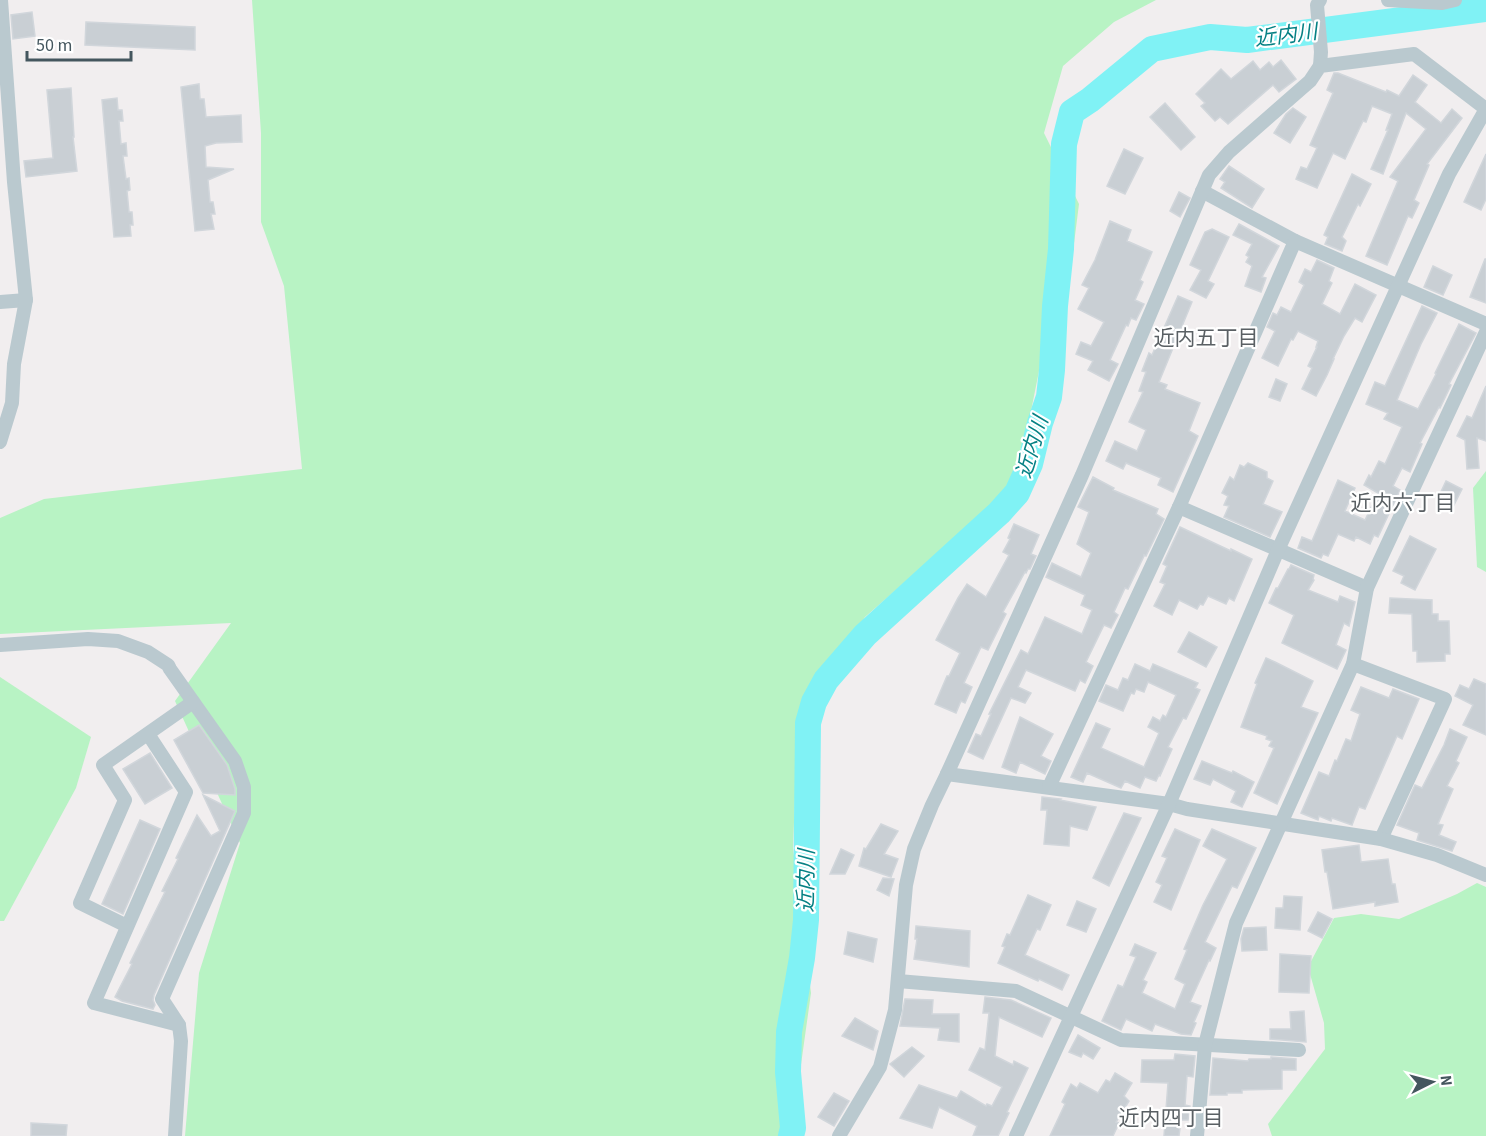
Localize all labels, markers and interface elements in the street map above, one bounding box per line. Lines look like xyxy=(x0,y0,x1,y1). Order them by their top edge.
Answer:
water label: 近内川 xyxy=(1253,16,1321,54)
scale bar xyxy=(27,24,130,62)
text: 50 m xyxy=(36,33,72,58)
district label: 近内五丁目 xyxy=(1154,323,1259,353)
water label: 近内川 xyxy=(1008,411,1056,482)
district label: 近内六丁目 xyxy=(1351,488,1456,518)
water label: 近内川 xyxy=(790,847,822,913)
north arrow xyxy=(1402,1052,1462,1112)
text: N xyxy=(1434,1074,1457,1087)
district label: 近内四丁目 xyxy=(1119,1103,1224,1133)

